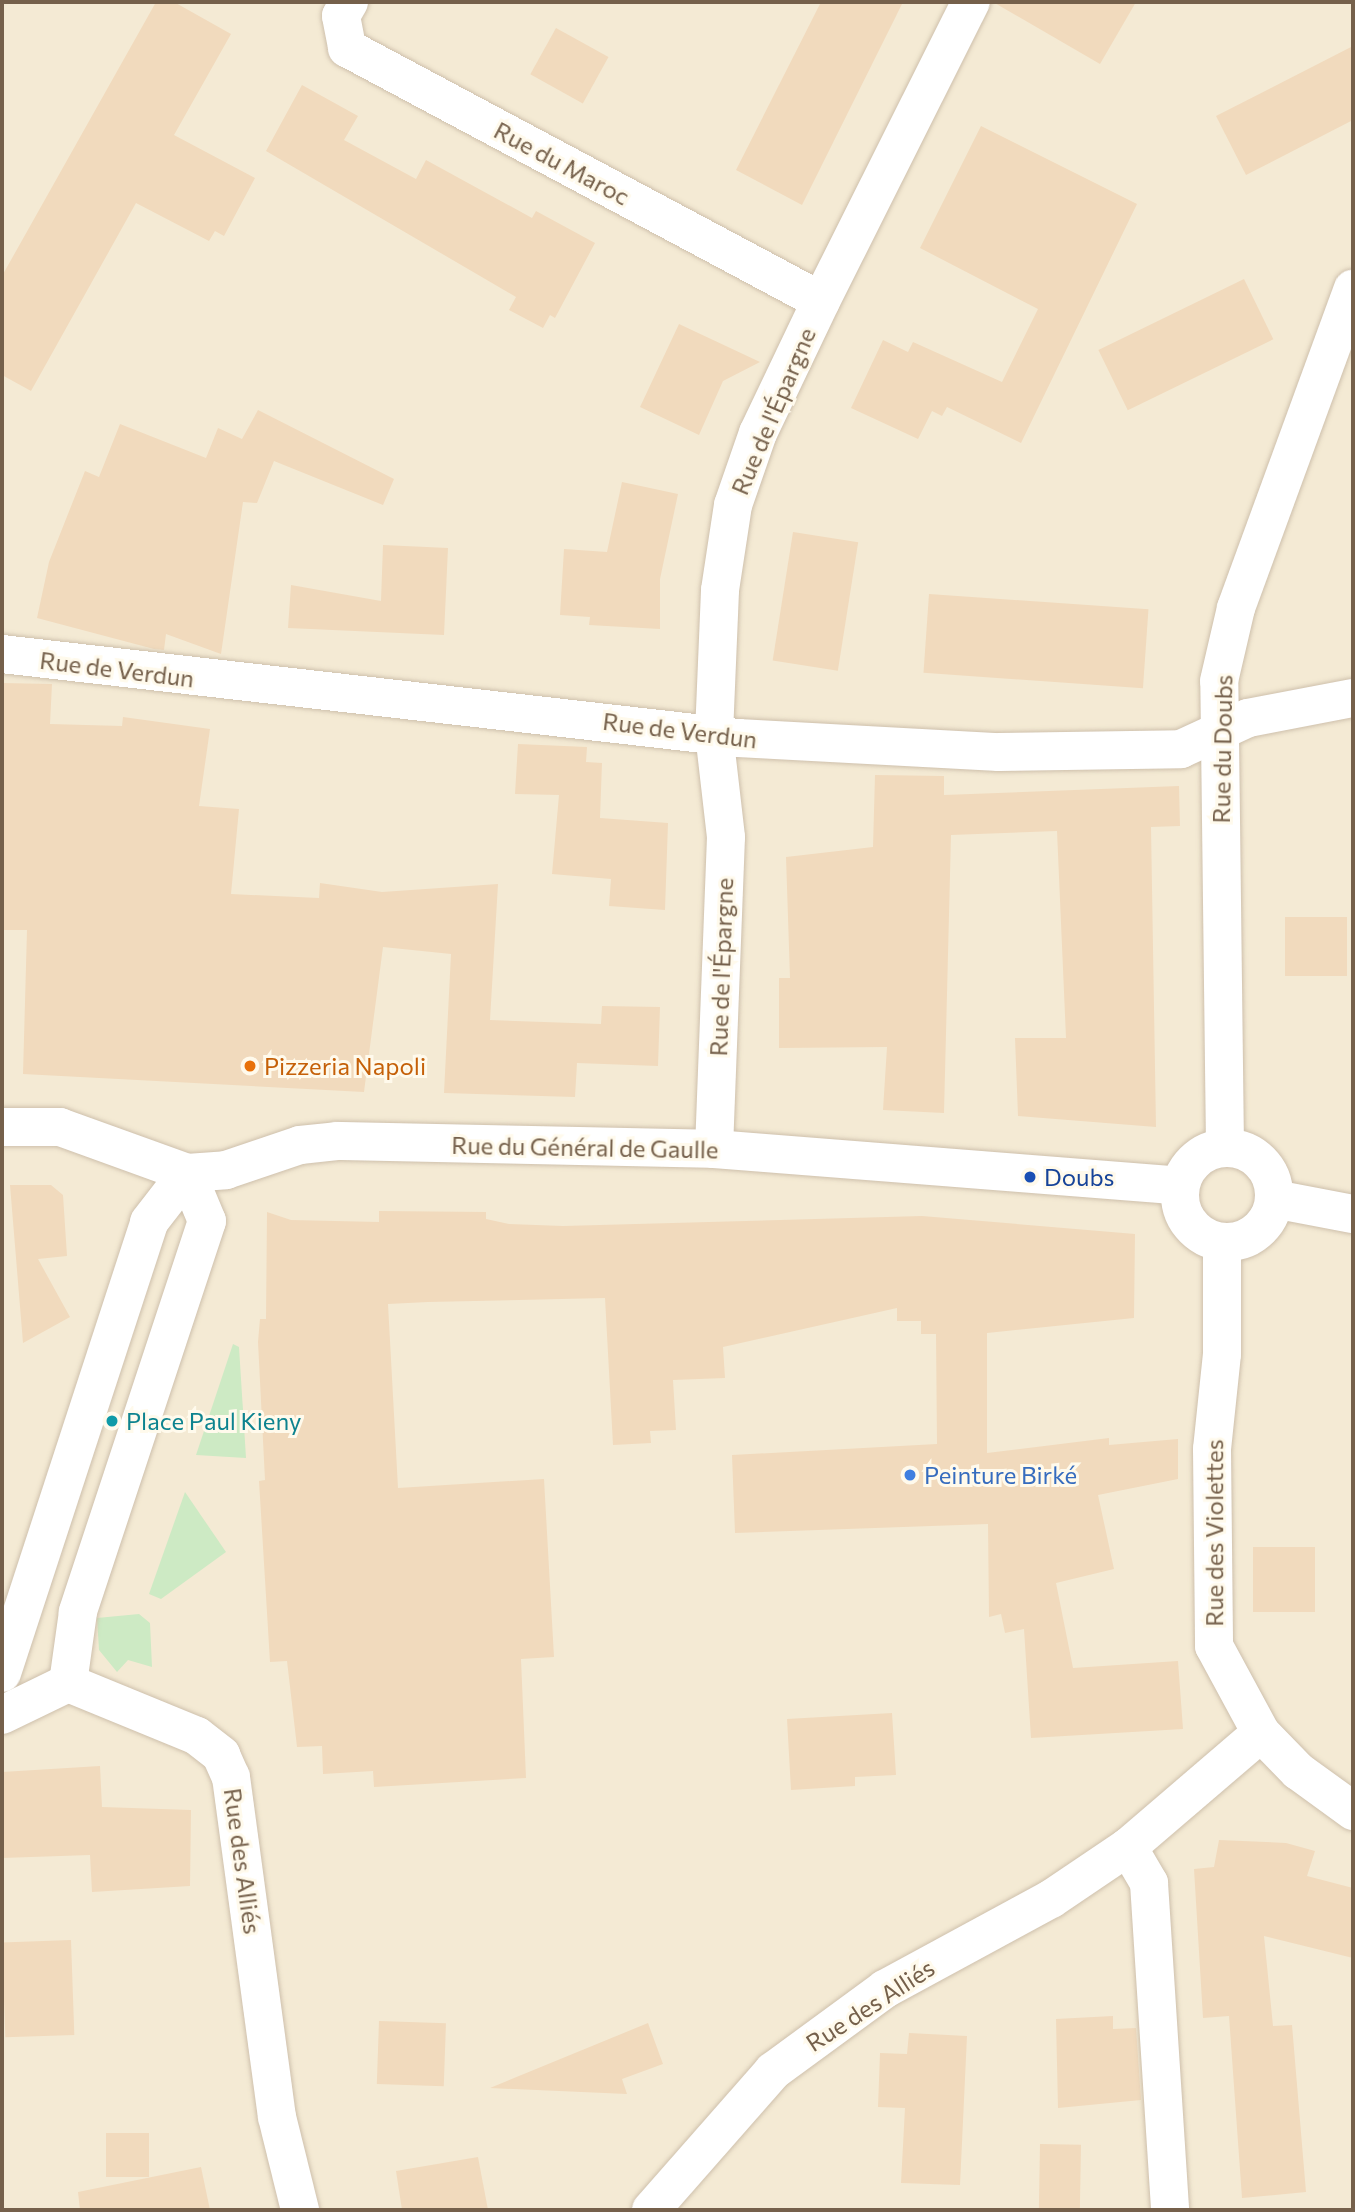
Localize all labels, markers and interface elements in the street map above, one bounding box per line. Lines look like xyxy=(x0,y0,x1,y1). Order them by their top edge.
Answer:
street label: Rue du Maroc xyxy=(489,115,635,211)
street label: Rue de l'Épargne xyxy=(725,323,821,499)
street label: Rue de Verdun xyxy=(38,645,196,693)
street label: Rue du Doubs xyxy=(1206,674,1238,824)
street label: Rue de Verdun xyxy=(601,706,759,754)
street label: Rue de l'Épargne xyxy=(703,877,739,1057)
place label: Pizzeria Napoli xyxy=(264,1052,426,1080)
marker: Pizzeria Napoli xyxy=(242,1058,258,1074)
street label: Rue du Général de Gaulle xyxy=(451,1130,719,1164)
place label: Doubs xyxy=(1044,1163,1114,1191)
marker: Doubs xyxy=(1022,1169,1038,1185)
place label: Place Paul Kieny xyxy=(126,1407,301,1435)
marker: Place Paul Kieny xyxy=(104,1413,120,1429)
street label: Rue des Violettes xyxy=(1200,1439,1228,1627)
place label: Peinture Birké xyxy=(924,1461,1077,1489)
marker: Peinture Birké xyxy=(902,1467,918,1483)
street label: Rue des Alliés xyxy=(219,1786,267,1936)
street label: Rue des Alliés xyxy=(800,1953,940,2057)

